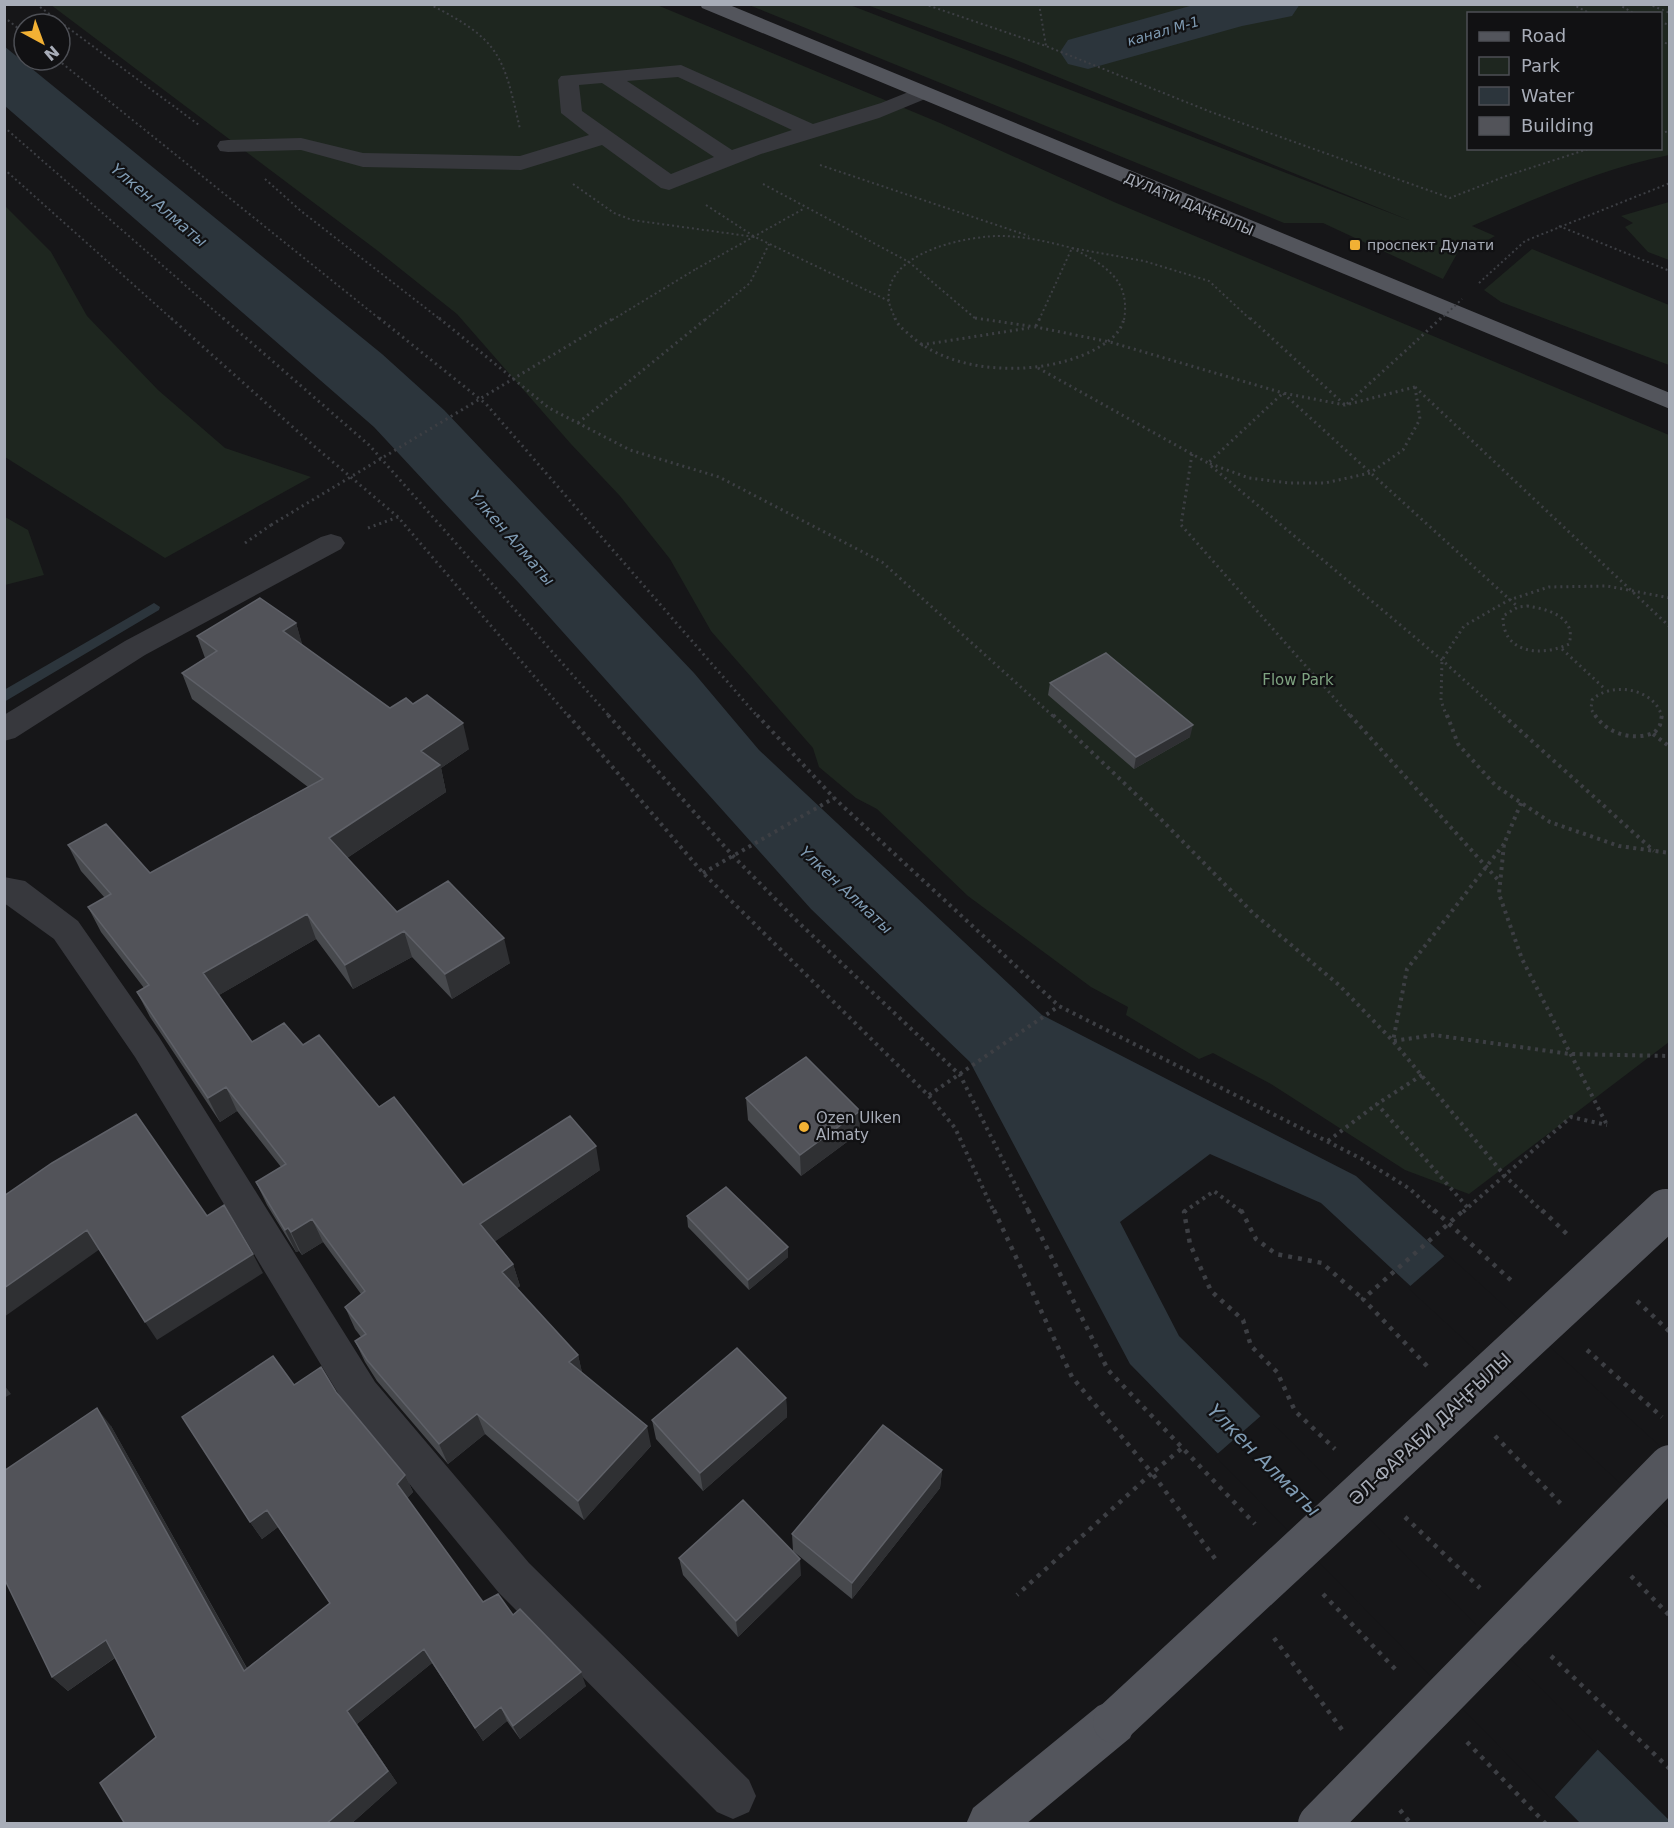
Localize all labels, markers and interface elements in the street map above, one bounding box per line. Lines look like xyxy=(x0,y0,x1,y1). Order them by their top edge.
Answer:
north arrow xyxy=(12,12,72,72)
legend xyxy=(1467,12,1662,150)
water label: канал М-1 xyxy=(1125,13,1201,49)
text: Road xyxy=(1521,25,1566,46)
text: N xyxy=(40,41,63,65)
text: Park xyxy=(1521,55,1560,76)
text: Water xyxy=(1521,85,1575,106)
text: Building xyxy=(1521,115,1594,136)
water label: Үлкен Алматы xyxy=(107,159,211,251)
street label: ДУЛАТИ ДАҢҒЫЛЫ xyxy=(1122,170,1256,238)
place label: проспект Дулати xyxy=(1367,237,1494,253)
marker: проспект Дулати xyxy=(1348,238,1362,252)
water label: Үлкен Алматы xyxy=(465,486,559,590)
park label: Flow Park xyxy=(1262,671,1334,689)
water label: Үлкен Алматы xyxy=(796,842,896,938)
place label: Ozen Ulken Almaty xyxy=(816,1109,901,1144)
marker: Ozen Ulken Almaty xyxy=(797,1120,811,1134)
street label: ӘЛ-ФАРАБИ ДАҢҒЫЛЫ xyxy=(1345,1348,1515,1510)
water label: Үлкен Алматы xyxy=(1202,1398,1326,1522)

